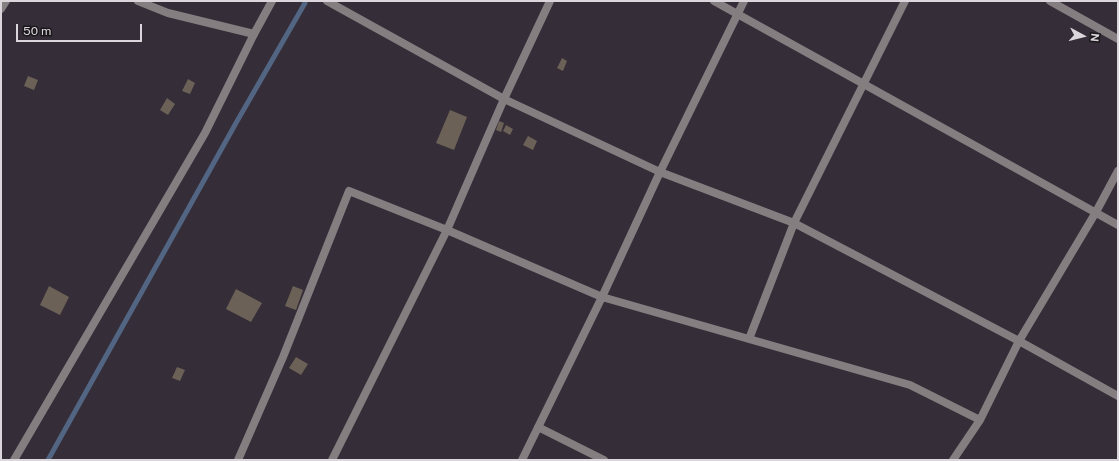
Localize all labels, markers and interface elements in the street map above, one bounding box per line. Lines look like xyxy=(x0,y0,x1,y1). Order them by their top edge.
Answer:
scale bar xyxy=(18,16,144,42)
north arrow xyxy=(1063,16,1103,56)
text: 50 m xyxy=(23,24,51,38)
text: N xyxy=(1088,32,1101,42)

